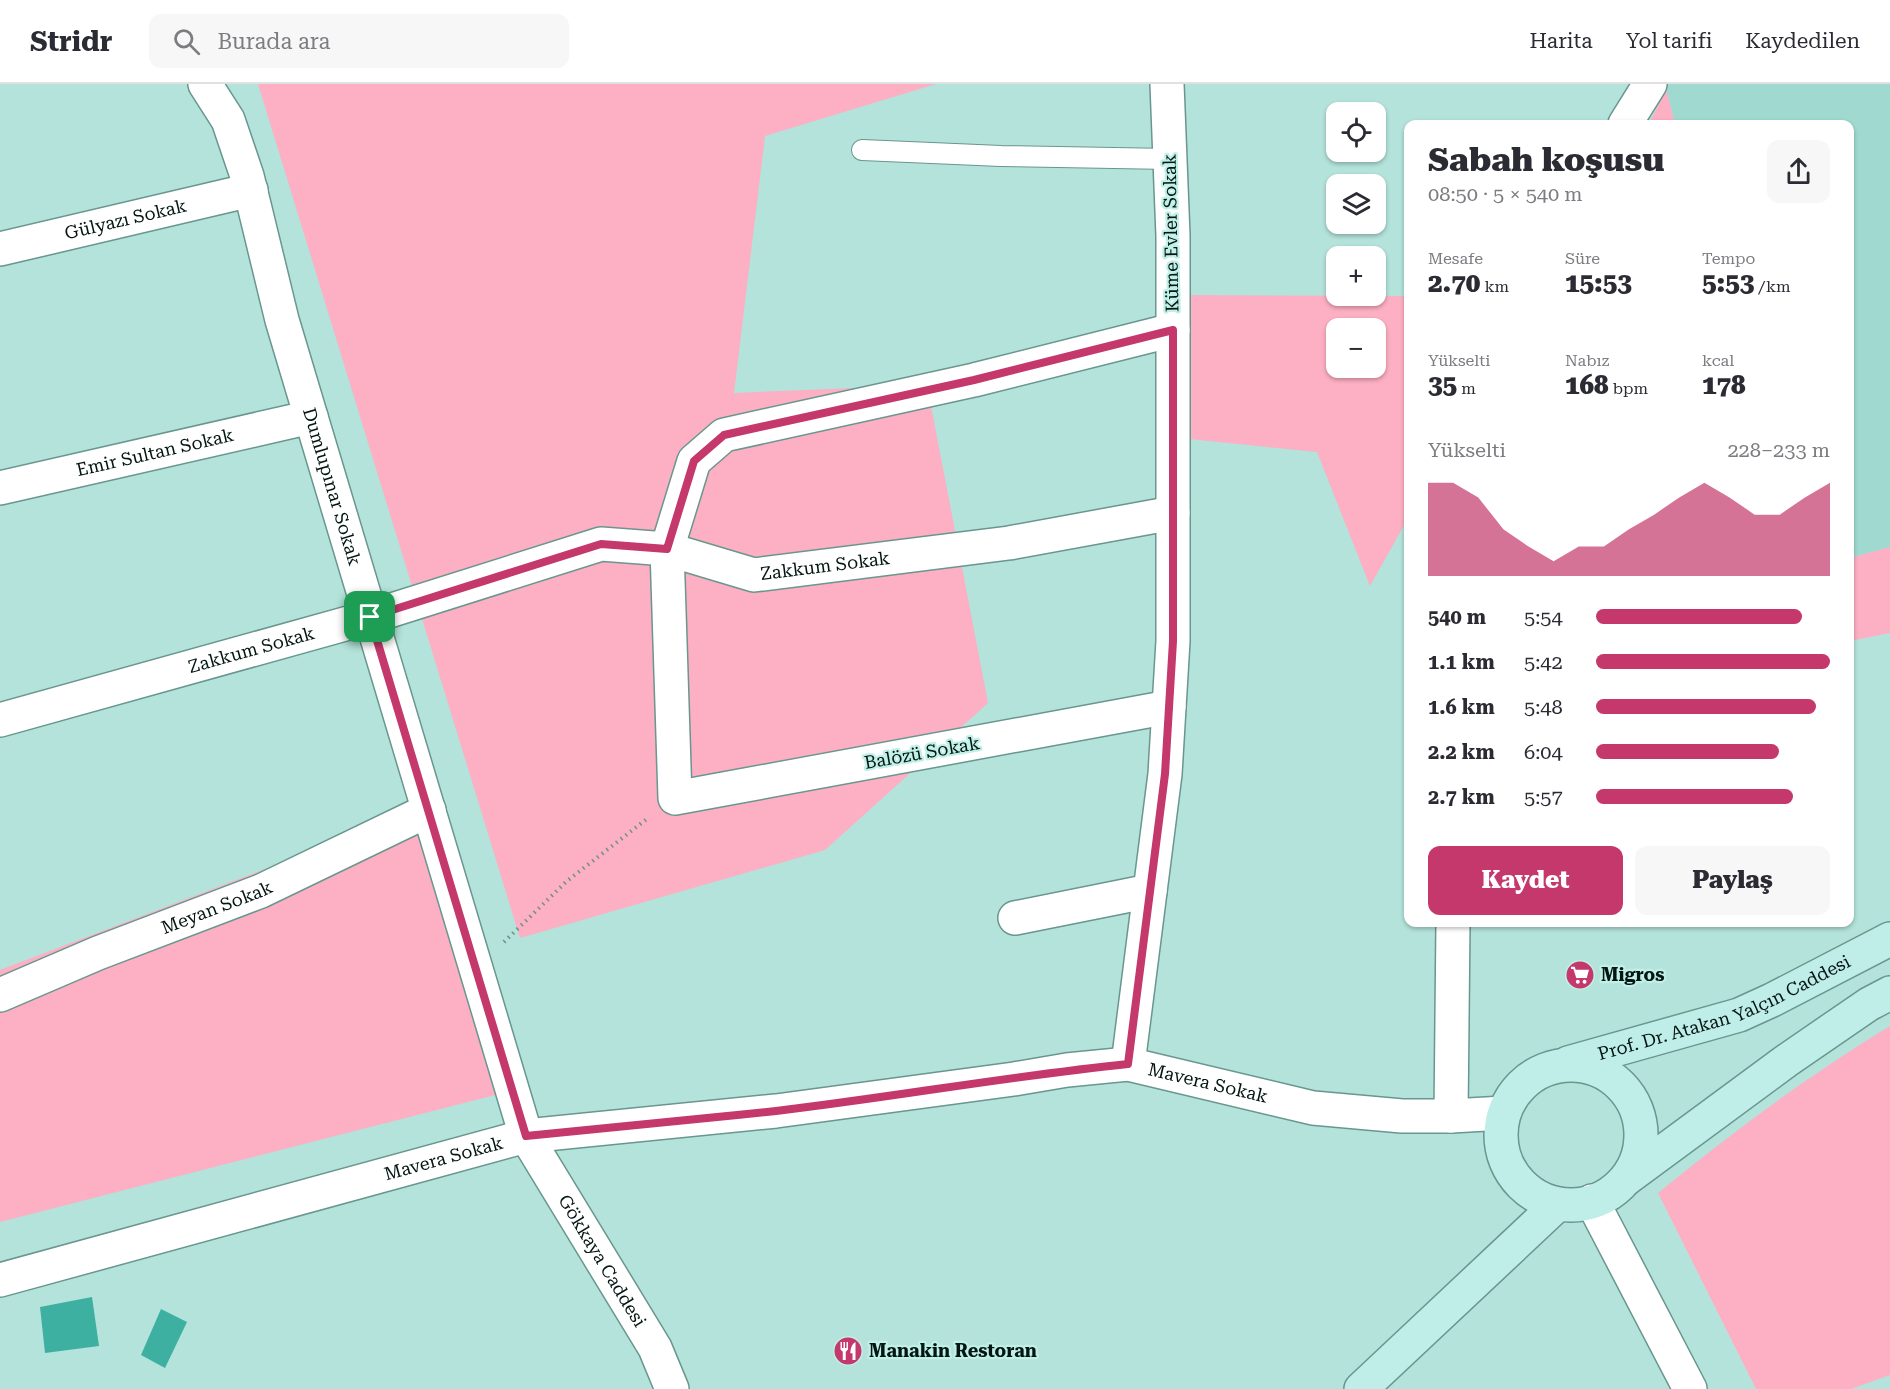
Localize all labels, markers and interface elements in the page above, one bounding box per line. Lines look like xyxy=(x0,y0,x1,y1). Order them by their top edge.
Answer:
search box xyxy=(149,14,569,68)
text: Stridr xyxy=(30,25,113,58)
icon: search xyxy=(170,25,203,58)
text: Burada ara xyxy=(218,29,331,54)
text: Harita xyxy=(1530,29,1593,53)
text: Yol tarifi xyxy=(1626,29,1712,53)
text: Kaydedilen xyxy=(1745,29,1860,53)
map controls xyxy=(1326,102,1386,378)
button: locate xyxy=(1326,102,1386,162)
text: Sabah koşusu xyxy=(1428,140,1664,179)
button: share xyxy=(1767,140,1830,203)
street label: Küme Evler Sokak xyxy=(1159,154,1182,312)
button: layers xyxy=(1326,174,1386,234)
text: 08:50 · 5 × 540 m xyxy=(1428,182,1583,206)
street label: Gülyazı Sokak xyxy=(62,195,189,243)
button: + xyxy=(1326,246,1386,306)
text: Mesafe xyxy=(1428,249,1483,268)
text: Süre xyxy=(1565,249,1600,268)
text: Tempo xyxy=(1702,249,1755,268)
text: 2.70 xyxy=(1428,268,1480,298)
text: 15:53 xyxy=(1565,268,1632,298)
text: 5:53 xyxy=(1702,268,1754,298)
text: km xyxy=(1480,277,1509,296)
text: /km xyxy=(1754,277,1791,296)
button: − xyxy=(1326,318,1386,378)
text: Yükselti xyxy=(1428,351,1490,370)
text: Nabız xyxy=(1565,351,1609,370)
text: kcal xyxy=(1702,351,1734,370)
text: 35 xyxy=(1428,370,1457,400)
text: 168 xyxy=(1565,370,1609,400)
text: 178 xyxy=(1702,370,1746,400)
text: m xyxy=(1457,379,1476,398)
text: bpm xyxy=(1609,379,1648,398)
street label: Dumlupınar Sokak xyxy=(299,405,366,568)
street label: Emir Sultan Sokak xyxy=(74,424,236,480)
text: Yükselti xyxy=(1428,438,1506,462)
text: 228–233 m xyxy=(1727,438,1830,462)
street label: Zakkum Sokak xyxy=(759,547,891,584)
pin xyxy=(344,591,395,642)
icon: arrive xyxy=(353,600,386,633)
text: 540 m xyxy=(1428,605,1486,629)
text: 5:54 xyxy=(1524,605,1563,629)
street label: Zakkum Sokak xyxy=(186,622,317,677)
text: 1.1 km xyxy=(1428,650,1495,674)
text: 5:42 xyxy=(1524,650,1563,674)
text: 1.6 km xyxy=(1428,695,1495,719)
text: 5:48 xyxy=(1524,695,1563,719)
street label: Balözü Sokak xyxy=(862,732,981,773)
text: 2.2 km xyxy=(1428,740,1495,764)
text: 6:04 xyxy=(1524,740,1563,764)
text: 2.7 km xyxy=(1428,785,1495,809)
text: 5:57 xyxy=(1524,785,1563,809)
button: Kaydet xyxy=(1428,846,1623,915)
button: Paylaş xyxy=(1635,846,1830,915)
street label: Meyan Sokak xyxy=(158,876,276,938)
street label: Prof. Dr. Atakan Yalçın Caddesi xyxy=(1595,950,1854,1064)
supermarket icon: Migros xyxy=(1564,959,1596,991)
place label: Migros xyxy=(1601,964,1664,985)
street label: Mavera Sokak xyxy=(1146,1058,1270,1107)
street label: Mavera Sokak xyxy=(382,1132,505,1184)
street label: Gökkaya Caddesi xyxy=(554,1191,651,1331)
restaurant icon: Manakin Restoran xyxy=(832,1335,864,1367)
place label: Manakin Restoran xyxy=(869,1340,1037,1361)

